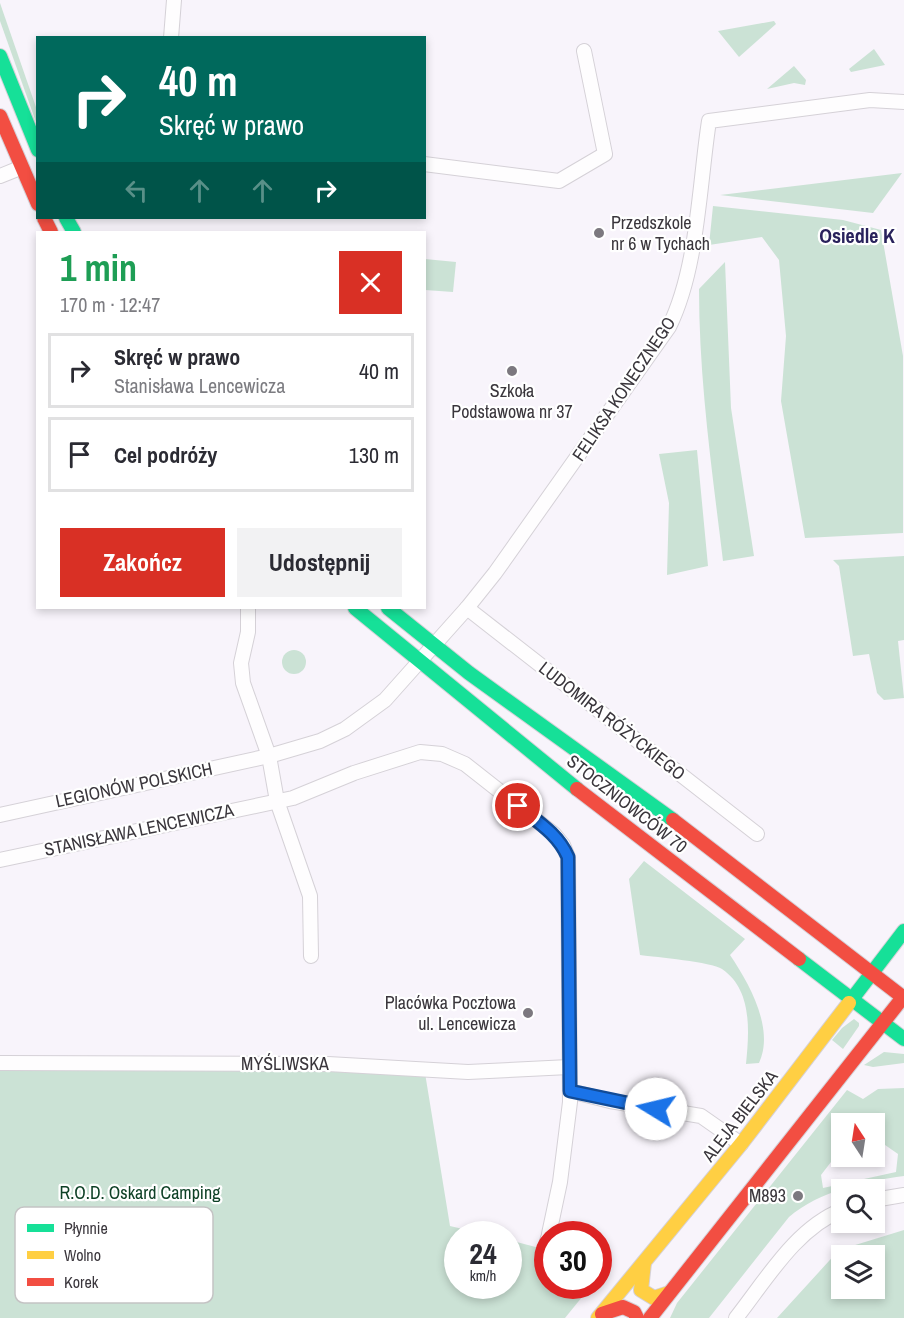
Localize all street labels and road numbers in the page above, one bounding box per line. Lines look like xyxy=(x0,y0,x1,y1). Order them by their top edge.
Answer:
street label: FELIKSA KONECZNEGO xyxy=(566,312,681,466)
street label: LUDOMIRA RÓŻYCKIEGO xyxy=(534,655,691,786)
street label: STOCZNIOWCÓW 70 xyxy=(562,749,693,859)
street label: LEGIONÓW POLSKICH xyxy=(53,756,215,813)
street label: STANISŁAWA LENCEWICZA xyxy=(42,797,236,862)
street label: MYŚLIWSKA xyxy=(241,1051,329,1076)
street label: ALEJA BIELSKA xyxy=(695,1065,783,1168)

